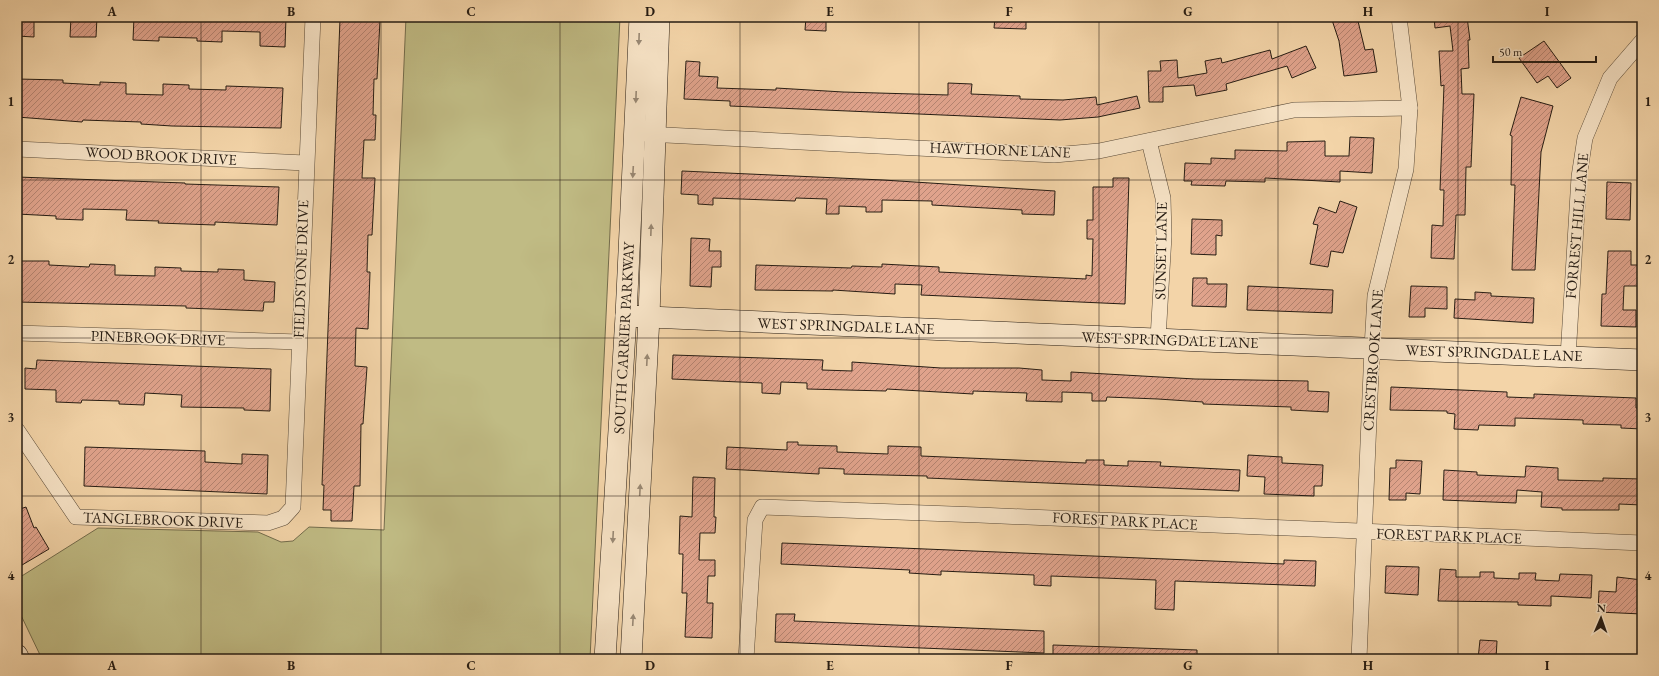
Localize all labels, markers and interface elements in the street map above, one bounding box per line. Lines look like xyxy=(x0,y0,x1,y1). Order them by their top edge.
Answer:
text: A xyxy=(106,3,117,20)
text: B xyxy=(287,3,295,20)
text: C xyxy=(466,3,476,20)
text: D xyxy=(645,3,655,20)
text: E xyxy=(826,3,834,20)
text: F xyxy=(1005,3,1013,20)
text: G xyxy=(1183,3,1193,20)
text: H xyxy=(1363,3,1374,20)
text: I xyxy=(1545,3,1550,20)
one-way arrow xyxy=(635,33,642,45)
scale bar xyxy=(1493,38,1596,64)
text: 50 m xyxy=(1499,44,1523,60)
one-way arrow xyxy=(633,91,640,103)
text: 1 xyxy=(8,93,15,110)
text: 1 xyxy=(1645,93,1652,110)
street label: HAWTHORNE LANE xyxy=(929,138,1072,161)
street label: WOOD BROOK DRIVE xyxy=(85,142,238,169)
street label: FORREST HILL LANE xyxy=(1561,152,1592,300)
one-way arrow xyxy=(630,166,636,179)
street label: FIELDSTONE DRIVE xyxy=(289,199,312,339)
street label: SUNSET LANE xyxy=(1150,201,1171,300)
one-way arrow xyxy=(648,224,655,236)
street label: SOUTH CARRIER PARKWAY xyxy=(609,240,638,434)
text: 2 xyxy=(8,251,15,268)
text: 2 xyxy=(1645,251,1652,268)
street label: CRESTBROOK LANE xyxy=(1358,288,1387,431)
street label: WEST SPRINGDALE LANE xyxy=(757,313,935,338)
street label: PINEBROOK DRIVE xyxy=(90,326,226,349)
street label: WEST SPRINGDALE LANE xyxy=(1081,327,1259,352)
street label: WEST SPRINGDALE LANE xyxy=(1405,340,1583,365)
one-way arrow xyxy=(643,354,650,366)
text: 3 xyxy=(8,409,15,426)
text: 3 xyxy=(1645,409,1652,426)
one-way arrow xyxy=(637,483,643,496)
street label: TANGLEBROOK DRIVE xyxy=(83,507,244,532)
street label: FOREST PARK PLACE xyxy=(1052,507,1199,534)
street label: FOREST PARK PLACE xyxy=(1376,523,1523,548)
one-way arrow xyxy=(609,531,616,543)
text: 4 xyxy=(8,567,15,584)
text: 4 xyxy=(1645,567,1652,584)
north arrow xyxy=(1581,598,1621,638)
text: N xyxy=(1597,601,1606,615)
one-way arrow xyxy=(630,614,637,626)
text: A xyxy=(106,657,117,674)
text: B xyxy=(287,657,295,674)
text: C xyxy=(466,657,476,674)
text: D xyxy=(645,657,655,674)
text: E xyxy=(826,657,834,674)
text: F xyxy=(1005,657,1013,674)
text: G xyxy=(1183,657,1193,674)
text: H xyxy=(1363,657,1374,674)
text: I xyxy=(1545,657,1550,674)

